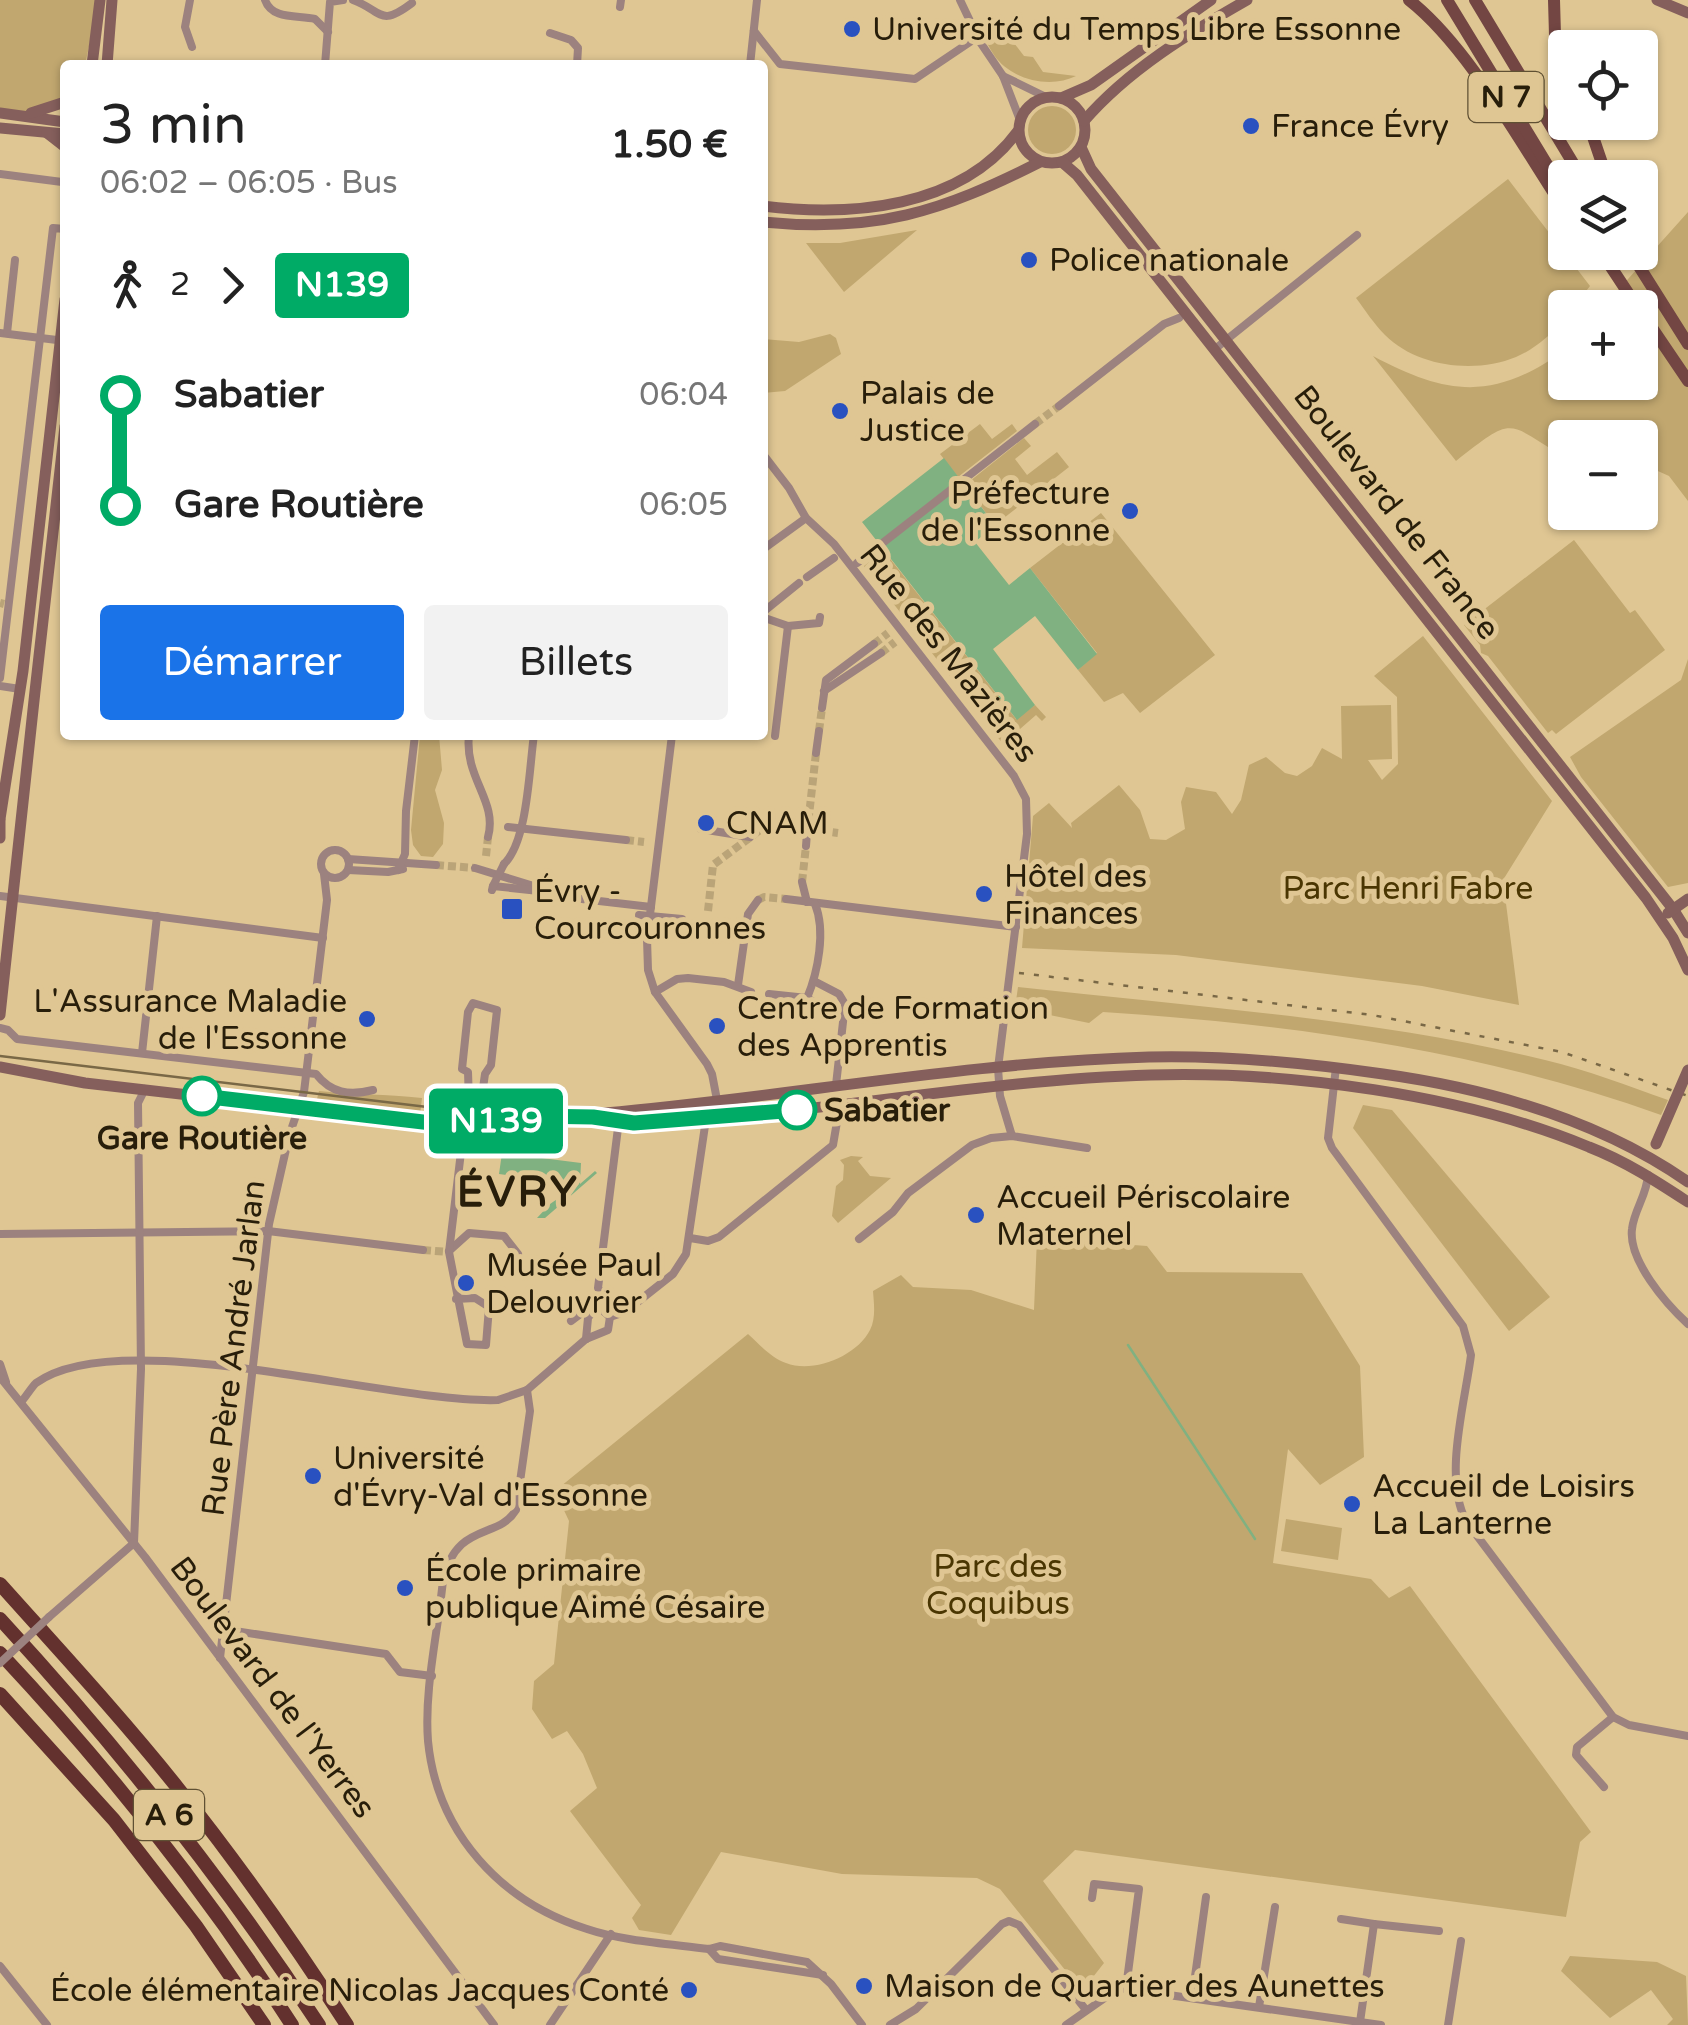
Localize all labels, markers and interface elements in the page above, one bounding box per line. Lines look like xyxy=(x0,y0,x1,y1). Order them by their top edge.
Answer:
place label: Université du Temps Libre Essonne xyxy=(872,11,1401,49)
marker: Université du Temps Libre Essonne xyxy=(841,18,863,40)
map controls xyxy=(1548,30,1658,530)
button: locate xyxy=(1548,30,1658,140)
road number: N 7 xyxy=(1468,72,1544,122)
text: 3 min xyxy=(100,93,247,159)
place label: France Évry xyxy=(1271,108,1449,146)
marker: France Évry xyxy=(1240,115,1262,137)
text: 1.50 € xyxy=(611,122,728,168)
button: layers xyxy=(1548,160,1658,270)
text: 06:02 – 06:05 · Bus xyxy=(100,164,398,202)
place label: Police nationale xyxy=(1049,242,1289,280)
marker: Police nationale xyxy=(1018,249,1040,271)
icon: walk xyxy=(100,258,155,313)
icon: forward xyxy=(205,258,260,313)
text: N139 xyxy=(295,264,389,306)
text: 2 xyxy=(170,266,190,304)
button: + xyxy=(1548,290,1658,400)
text: Sabatier xyxy=(174,372,324,418)
place label: Palais de Justice xyxy=(860,375,995,450)
text: 06:04 xyxy=(639,376,728,414)
street label: Boulevard de France xyxy=(1285,378,1507,647)
marker: Palais de Justice xyxy=(829,400,851,422)
button: − xyxy=(1548,420,1658,530)
place label: Préfecture de l'Essonne xyxy=(921,475,1110,550)
text: Gare Routière xyxy=(174,482,424,528)
text: 06:05 xyxy=(639,486,728,524)
marker: Préfecture de l'Essonne xyxy=(1119,500,1141,522)
street label: Rue des Mazières xyxy=(851,537,1045,770)
button: Démarrer xyxy=(100,605,404,720)
button: Billets xyxy=(424,605,728,720)
place label: CNAM xyxy=(726,805,829,843)
marker: CNAM xyxy=(695,812,717,834)
place label: Hôtel des Finances xyxy=(1004,858,1147,933)
park label: Parc Henri Fabre xyxy=(1283,870,1533,908)
place label: Évry - Courcouronnes xyxy=(534,873,766,948)
marker: Hôtel des Finances xyxy=(973,883,995,905)
marker: Évry - Courcouronnes xyxy=(499,896,525,922)
place label: L'Assurance Maladie de l'Essonne xyxy=(33,983,347,1058)
place label: Centre de Formation des Apprentis xyxy=(737,990,1049,1065)
marker: L'Assurance Maladie de l'Essonne xyxy=(356,1008,378,1030)
marker: Centre de Formation des Apprentis xyxy=(706,1015,728,1037)
marker: Gare Routière xyxy=(183,1077,221,1115)
line badge: N139 xyxy=(426,1088,566,1154)
marker: Sabatier xyxy=(778,1091,816,1129)
place label: Sabatier xyxy=(824,1092,951,1130)
text: N139 xyxy=(449,1100,543,1142)
place label: Gare Routière xyxy=(97,1120,307,1158)
district label: ÉVRY xyxy=(457,1167,579,1218)
street label: Rue Père André Jarlan xyxy=(195,1178,273,1518)
place label: Accueil Périscolaire Maternel xyxy=(996,1179,1290,1254)
marker: Accueil Périscolaire Maternel xyxy=(965,1204,987,1226)
place label: Musée Paul Delouvrier xyxy=(486,1247,662,1322)
marker: Musée Paul Delouvrier xyxy=(455,1272,477,1294)
place label: Université d'Évry-Val d'Essonne xyxy=(333,1440,648,1515)
marker: Université d'Évry-Val d'Essonne xyxy=(302,1465,324,1487)
place label: Accueil de Loisirs La Lanterne xyxy=(1372,1468,1635,1543)
marker: Accueil de Loisirs La Lanterne xyxy=(1341,1493,1363,1515)
park label: Parc des Coquibus xyxy=(926,1548,1070,1623)
street label: Boulevard de l'Yerres xyxy=(162,1549,383,1826)
place label: École primaire publique Aimé Césaire xyxy=(425,1552,765,1627)
marker: École primaire publique Aimé Césaire xyxy=(394,1577,416,1599)
road number: A 6 xyxy=(134,1790,204,1840)
place label: Maison de Quartier des Aunettes xyxy=(884,1968,1385,2006)
place label: École élémentaire Nicolas Jacques Conté xyxy=(50,1972,669,2010)
marker: Maison de Quartier des Aunettes xyxy=(853,1975,875,1997)
marker: École élémentaire Nicolas Jacques Conté xyxy=(678,1979,700,2001)

